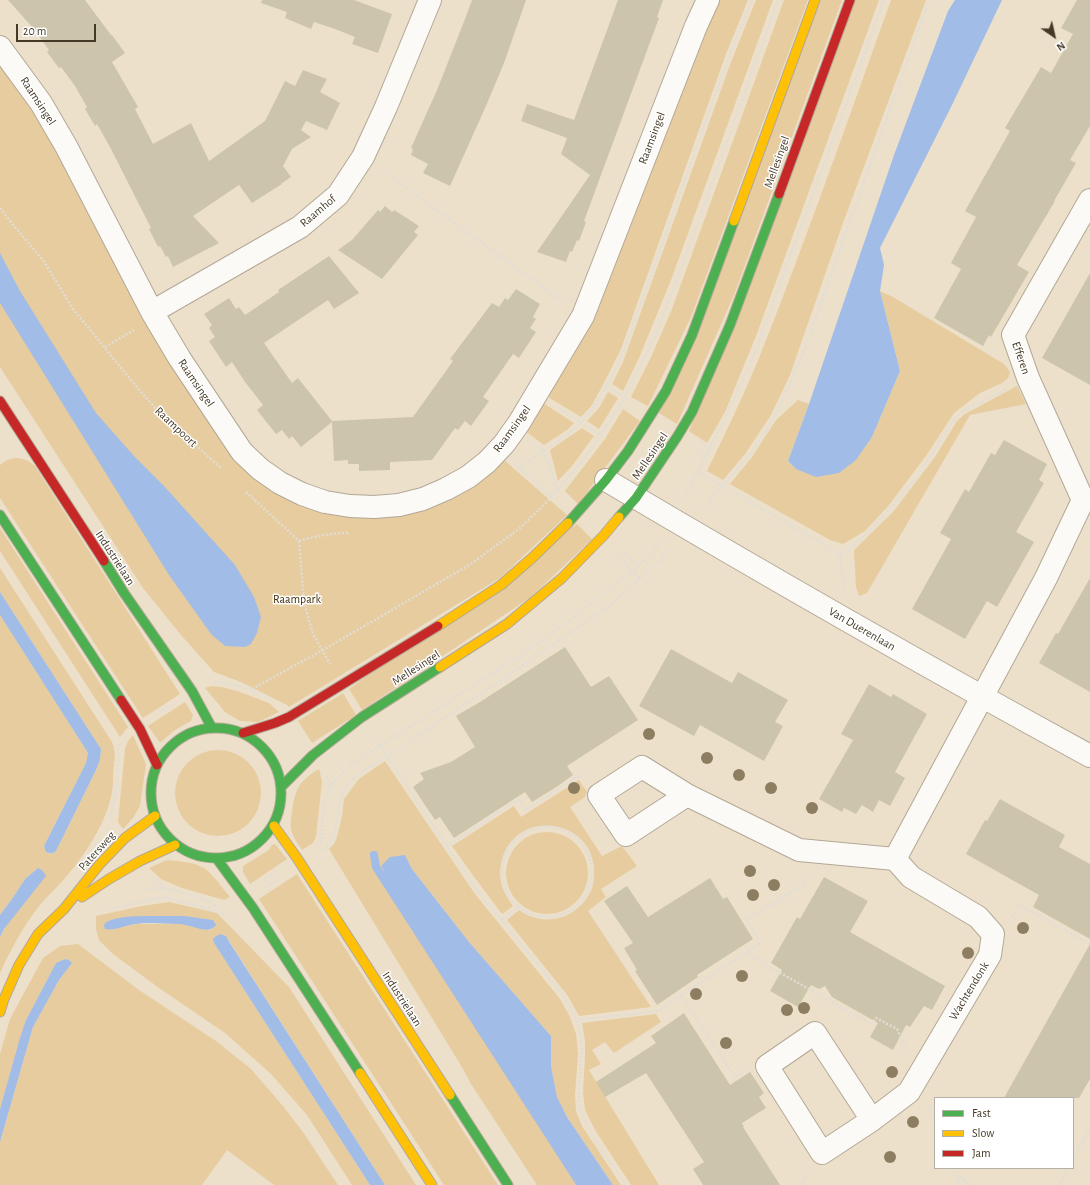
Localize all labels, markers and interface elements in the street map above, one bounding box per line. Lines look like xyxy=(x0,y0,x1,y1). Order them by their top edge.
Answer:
scale bar xyxy=(18,16,98,42)
north arrow xyxy=(1034,16,1074,56)
text: 20 m xyxy=(23,25,46,37)
text: N xyxy=(1055,40,1067,53)
street label: Raamsingel xyxy=(17,74,59,128)
street label: Raamsingel xyxy=(635,110,669,166)
street label: Mellesingel xyxy=(761,134,793,190)
street label: Raamhof xyxy=(297,192,339,230)
street label: Efferen xyxy=(1009,340,1033,376)
street label: Raamsingel xyxy=(175,356,217,410)
street label: Raamsingel xyxy=(490,403,534,455)
street label: Raampoort xyxy=(152,404,200,450)
street label: Mellesingel xyxy=(629,430,671,482)
street label: Industrielaan xyxy=(92,528,138,588)
park label: Raampark xyxy=(273,592,321,606)
street label: Van Duerenlaan xyxy=(826,604,898,654)
street label: Mellesingel xyxy=(389,647,443,689)
street label: Patersweg xyxy=(76,828,118,874)
street label: Wachtendonk xyxy=(946,959,992,1023)
street label: Industrielaan xyxy=(379,969,425,1029)
legend xyxy=(934,1097,1074,1169)
text: Fast xyxy=(972,1107,991,1119)
text: Slow xyxy=(972,1127,994,1139)
text: Jam xyxy=(972,1147,991,1159)

